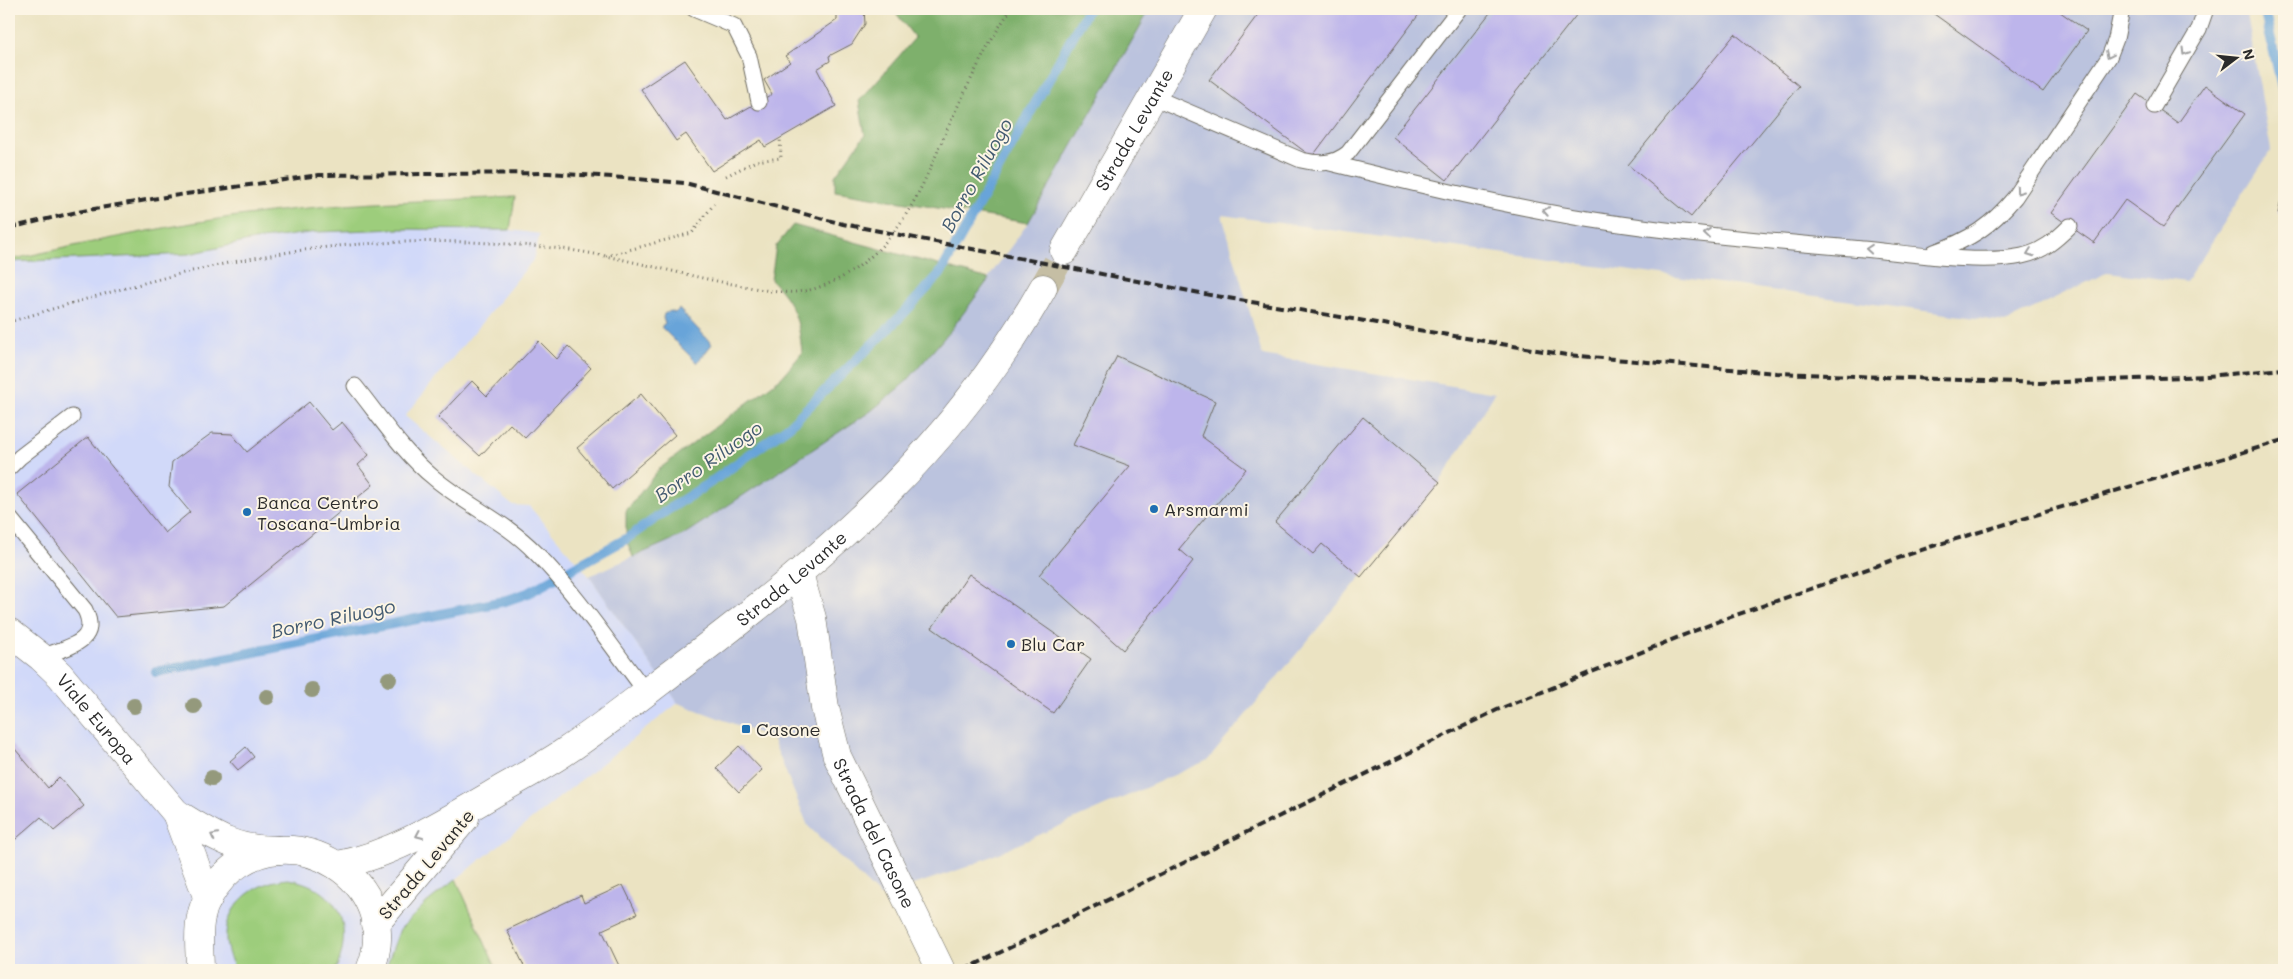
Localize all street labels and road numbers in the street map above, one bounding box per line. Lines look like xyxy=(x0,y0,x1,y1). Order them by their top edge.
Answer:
street label: Strada Levante xyxy=(1089,64,1178,195)
street label: Strada Levante xyxy=(731,525,852,631)
street label: Viale Europa xyxy=(52,668,142,769)
street label: Strada del Casone xyxy=(828,754,921,912)
street label: Strada Levante xyxy=(373,804,479,924)

